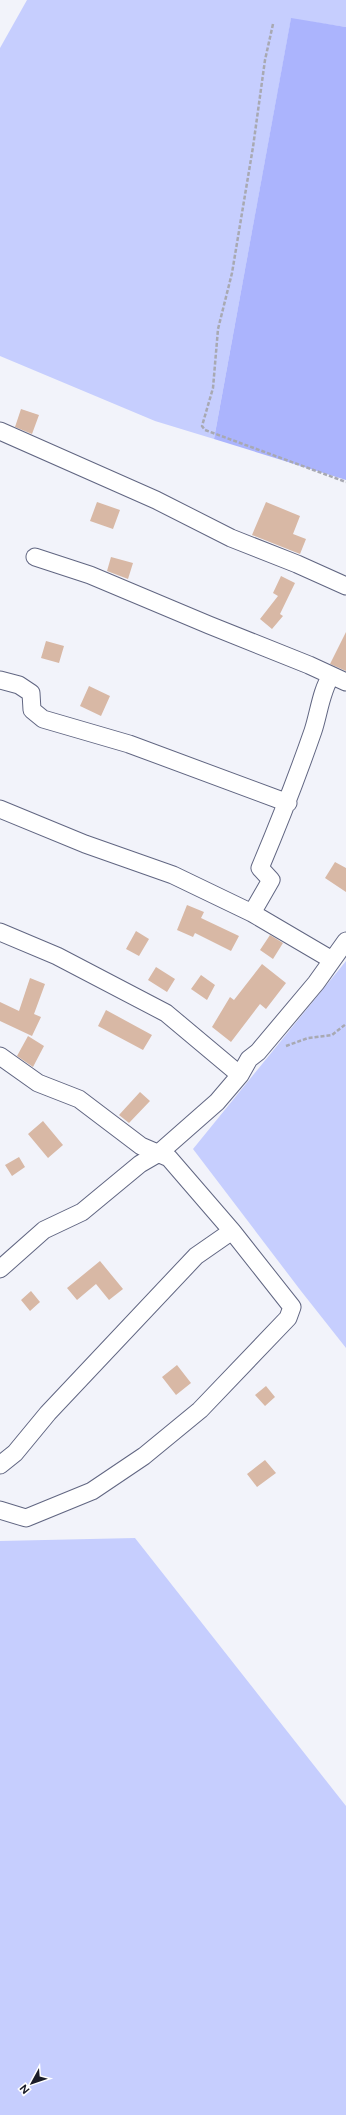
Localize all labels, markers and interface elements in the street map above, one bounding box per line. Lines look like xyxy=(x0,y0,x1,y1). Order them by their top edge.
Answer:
north arrow xyxy=(12,2063,52,2103)
text: N xyxy=(17,2082,32,2097)

